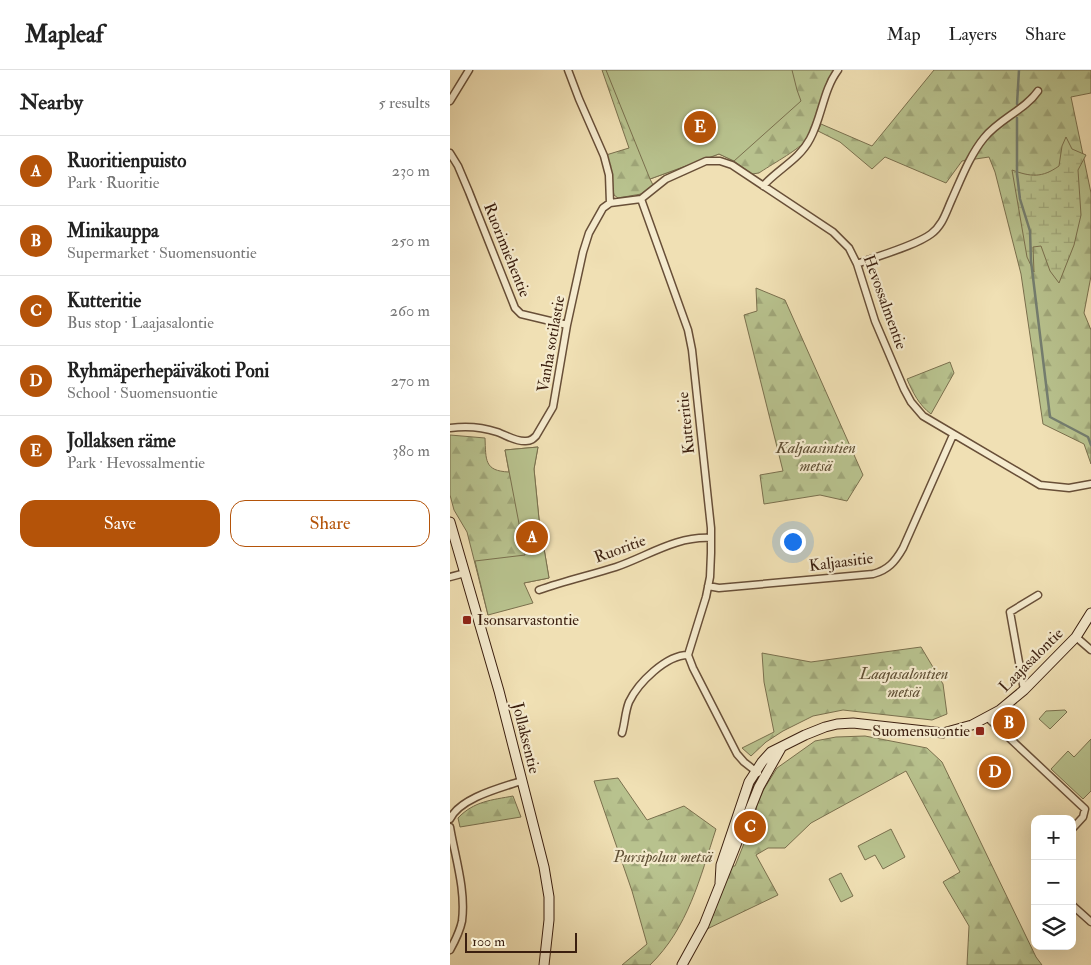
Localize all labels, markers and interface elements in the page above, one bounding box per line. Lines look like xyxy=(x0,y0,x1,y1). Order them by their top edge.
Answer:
text: Mapleaf xyxy=(25,19,104,50)
text: Map xyxy=(887,23,921,46)
text: Layers xyxy=(949,23,997,46)
text: Share xyxy=(1025,23,1066,46)
text: Nearby xyxy=(20,89,83,116)
text: 5 results xyxy=(379,93,430,113)
pin: E xyxy=(684,108,716,146)
text: Ruoritienpuisto xyxy=(67,149,186,173)
text: A xyxy=(31,161,41,181)
text: 230 m xyxy=(392,161,430,181)
text: Park · Ruoritie xyxy=(67,173,159,193)
street label: Ruorimiehentie xyxy=(479,200,535,300)
text: Minikauppa xyxy=(67,219,159,243)
text: B xyxy=(31,231,41,251)
text: 250 m xyxy=(391,231,430,251)
text: Supermarket · Suomensuontie xyxy=(67,243,257,263)
street label: Hevossalmentie xyxy=(859,252,911,352)
text: Kutteritie xyxy=(67,289,141,313)
street label: Vanha sotilastie xyxy=(533,294,569,394)
text: C xyxy=(30,301,42,321)
text: 260 m xyxy=(390,301,430,321)
text: Bus stop · Laajasalontie xyxy=(67,313,214,333)
text: Ryhmäperhepäiväkoti Poni xyxy=(67,359,269,383)
text: D xyxy=(29,371,43,391)
text: 270 m xyxy=(391,371,430,391)
text: School · Suomensuontie xyxy=(67,383,218,403)
street label: Kutteritie xyxy=(673,391,699,455)
text: Jollaksen räme xyxy=(67,429,176,453)
park label: Kaljaasintien metsä xyxy=(775,438,856,476)
text: E xyxy=(30,441,42,461)
text: 380 m xyxy=(392,441,430,461)
text: Park · Hevossalmentie xyxy=(67,453,205,473)
button: Save xyxy=(20,500,220,547)
button: Share xyxy=(230,500,430,547)
pin: A xyxy=(516,518,548,556)
your location xyxy=(780,529,806,555)
street label: Ruoritie xyxy=(591,530,649,568)
street label: Kaljaasitie xyxy=(808,548,874,576)
place label: Isonsarvastontie xyxy=(477,610,579,630)
marker: Isonsarvastontie xyxy=(461,614,473,626)
street label: Laajasalontie xyxy=(995,623,1068,696)
park label: Laajasalontien metsä xyxy=(859,664,948,702)
street label: Jollaksentie xyxy=(506,699,545,776)
pin: B xyxy=(993,704,1025,742)
place label: Suomensuontie xyxy=(872,721,970,741)
marker: Suomensuontie xyxy=(974,725,986,737)
pin: D xyxy=(979,753,1011,791)
pin: C xyxy=(734,808,766,846)
map controls xyxy=(1031,815,1076,950)
button: + xyxy=(1031,815,1076,860)
park label: Pursipolun metsä xyxy=(612,847,714,867)
button: − xyxy=(1031,860,1076,905)
button: layers xyxy=(1031,905,1076,950)
scale bar xyxy=(465,930,578,953)
text: 100 m xyxy=(472,933,505,950)

